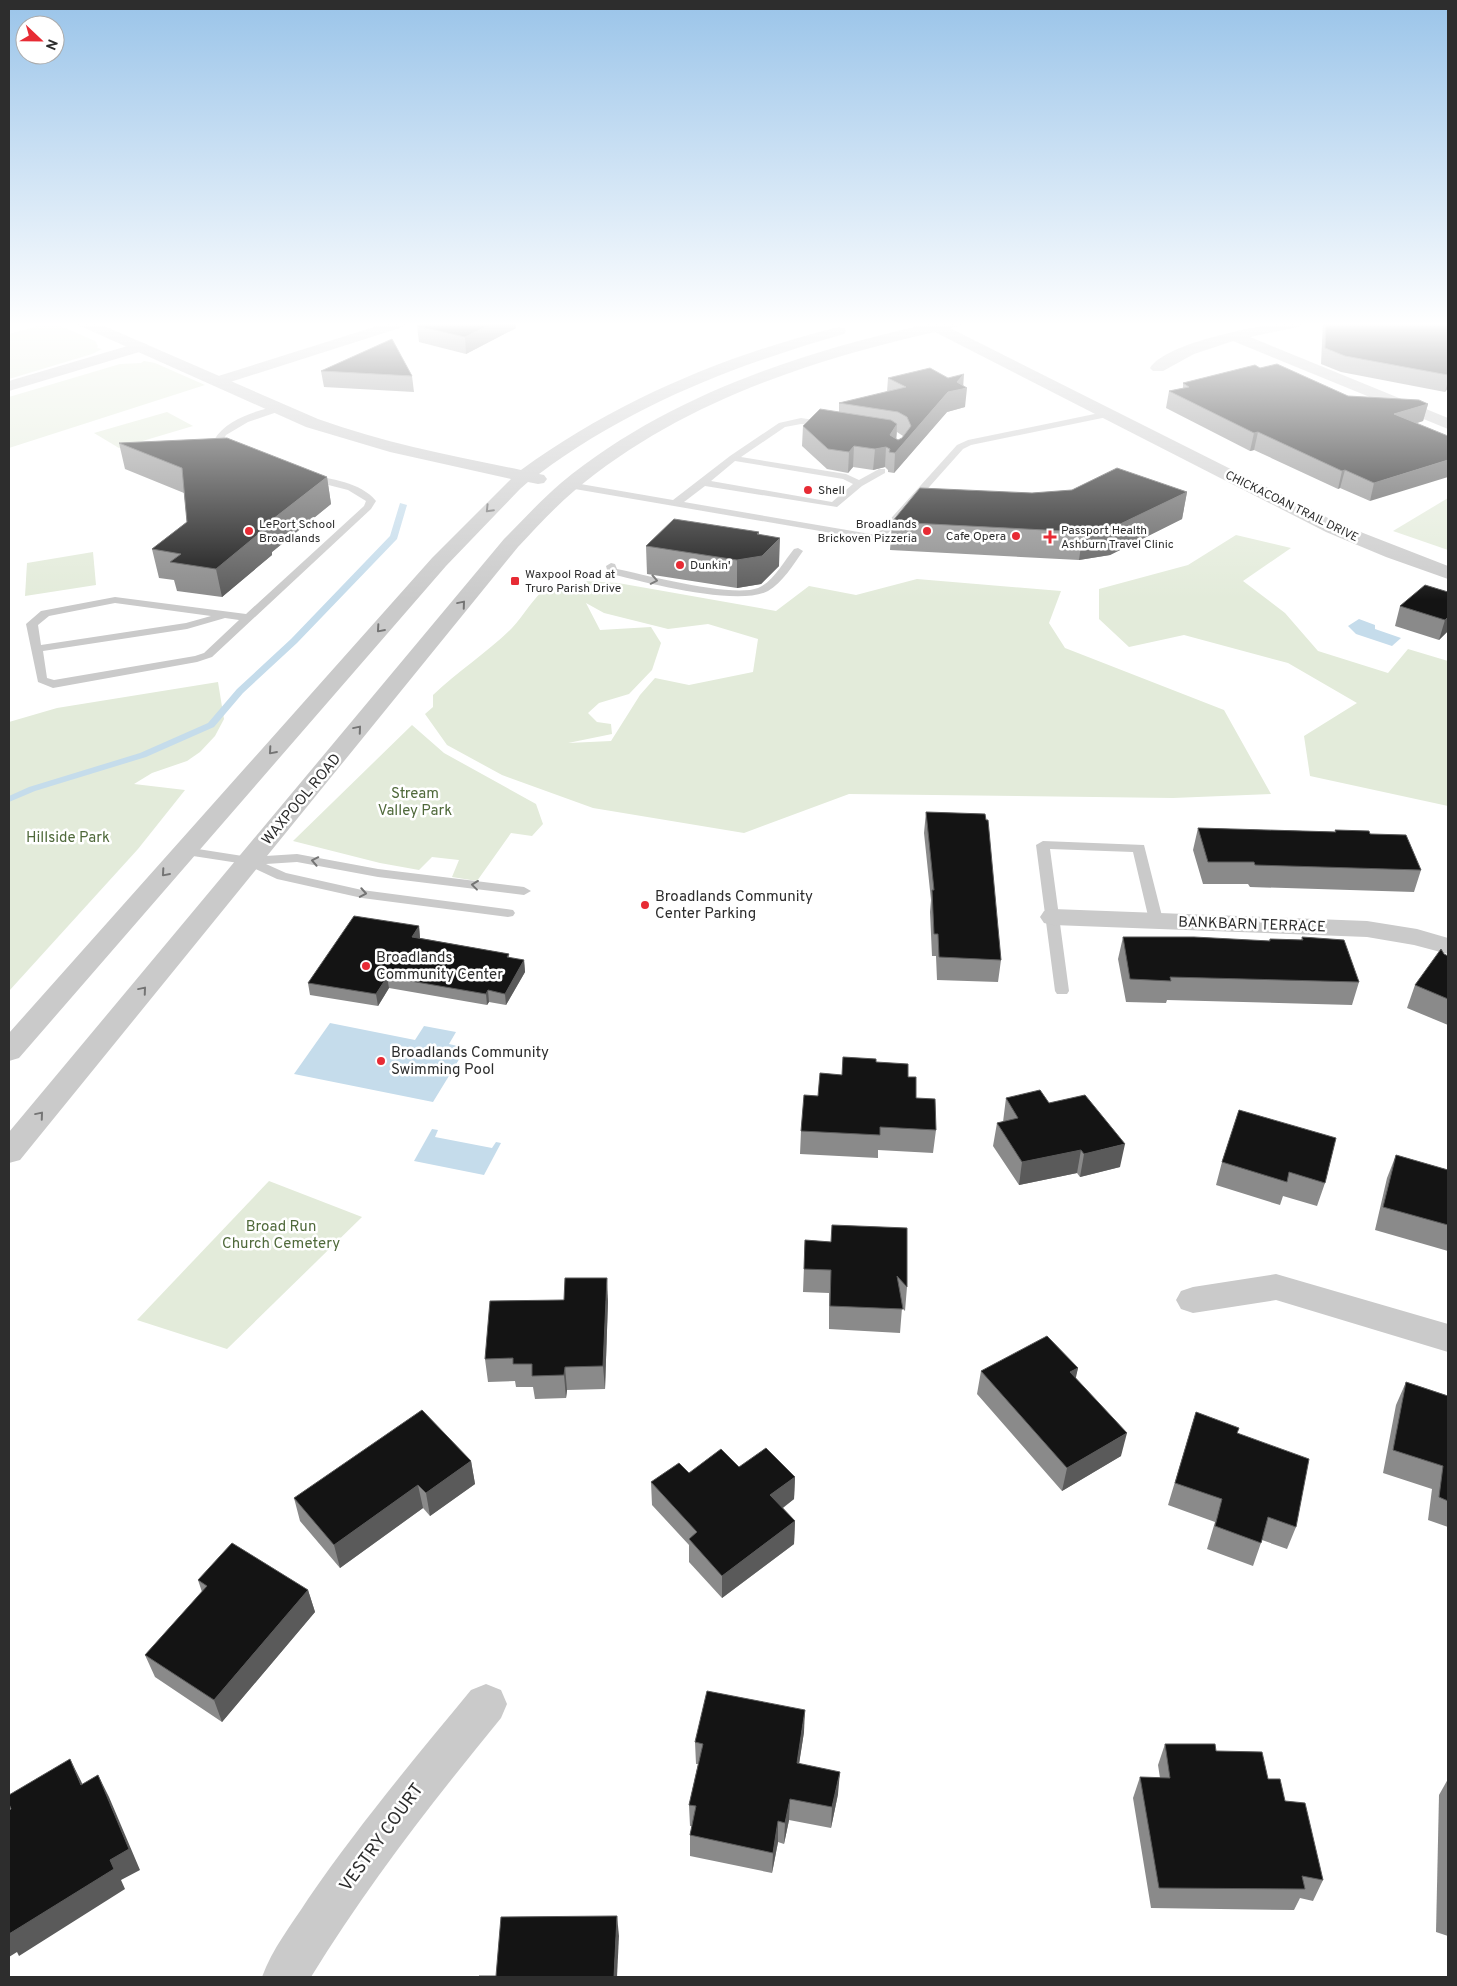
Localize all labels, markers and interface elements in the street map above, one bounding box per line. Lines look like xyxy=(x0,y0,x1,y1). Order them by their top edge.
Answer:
north arrow xyxy=(15,15,65,65)
text: N xyxy=(41,36,60,52)
street label: CHICKACOAN TRAIL DRIVE xyxy=(1222,468,1361,546)
place label: Shell xyxy=(818,483,845,499)
marker: Shell xyxy=(802,484,814,496)
one-way arrow xyxy=(486,504,495,513)
place label: LePort School Broadlands xyxy=(259,517,335,547)
place label: Broadlands Brickoven Pizzeria xyxy=(817,517,917,547)
place label: Passport Health Ashburn Travel Clinic xyxy=(1061,523,1174,553)
marker: LePort School Broadlands xyxy=(243,525,255,537)
marker: Broadlands Brickoven Pizzeria xyxy=(921,525,933,537)
place label: Cafe Opera xyxy=(946,529,1006,545)
marker: Cafe Opera xyxy=(1010,530,1022,542)
marker: Passport Health Ashburn Travel Clinic xyxy=(1043,530,1057,544)
place label: Dunkin' xyxy=(690,558,731,574)
marker: Dunkin' xyxy=(674,559,686,571)
place label: Waxpool Road at Truro Parish Drive xyxy=(525,567,621,597)
one-way arrow xyxy=(650,574,658,584)
marker: Waxpool Road at Truro Parish Drive xyxy=(509,575,521,587)
one-way arrow xyxy=(456,601,464,610)
one-way arrow xyxy=(377,624,386,633)
one-way arrow xyxy=(353,726,362,735)
one-way arrow xyxy=(269,746,278,755)
street label: WAXPOOL ROAD xyxy=(258,750,346,850)
park label: Stream Valley Park xyxy=(378,785,452,821)
park label: Hillside Park xyxy=(26,829,110,848)
one-way arrow xyxy=(310,856,319,867)
one-way arrow xyxy=(162,868,171,877)
one-way arrow xyxy=(471,880,479,891)
one-way arrow xyxy=(358,888,367,898)
place label: Broadlands Community Center Parking xyxy=(655,888,813,924)
marker: Broadlands Community Center Parking xyxy=(639,899,651,911)
street label: BANKBARN TERRACE xyxy=(1178,913,1326,938)
place label: Broadlands Community Center xyxy=(376,949,503,985)
marker: Broadlands Community Center xyxy=(360,960,372,972)
one-way arrow xyxy=(138,986,147,995)
place label: Broadlands Community Swimming Pool xyxy=(391,1044,549,1080)
marker: Broadlands Community Swimming Pool xyxy=(375,1055,387,1067)
one-way arrow xyxy=(34,1112,42,1121)
park label: Broad Run Church Cemetery xyxy=(222,1218,340,1254)
street label: VESTRY COURT xyxy=(335,1779,429,1897)

